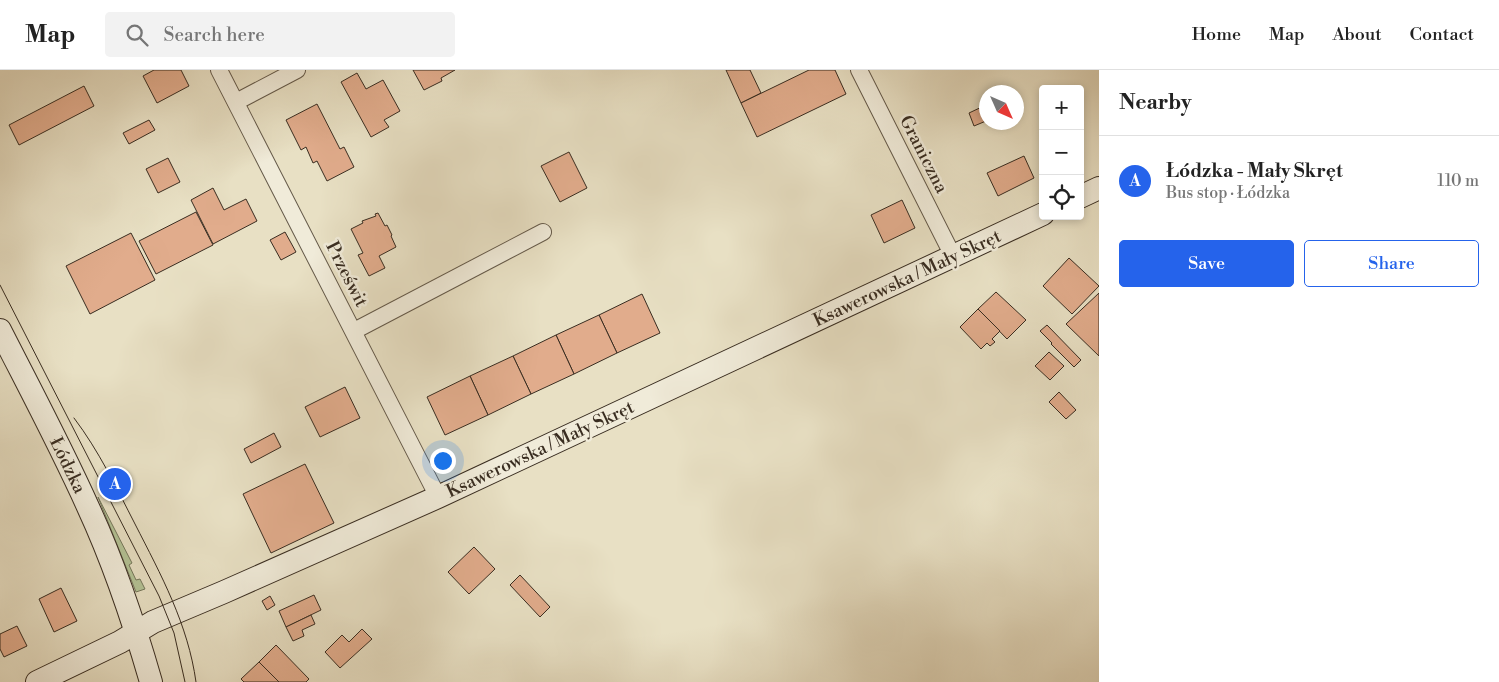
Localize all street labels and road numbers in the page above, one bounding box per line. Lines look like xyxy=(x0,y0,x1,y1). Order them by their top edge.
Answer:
street label: Graniczna xyxy=(894,111,953,198)
street label: Ksawerowska / Mały Skręt xyxy=(810,224,1005,332)
street label: Prześwit xyxy=(320,238,373,311)
street label: Ksawerowska / Mały Skręt xyxy=(443,395,638,503)
street label: Łódzka xyxy=(44,433,91,498)

